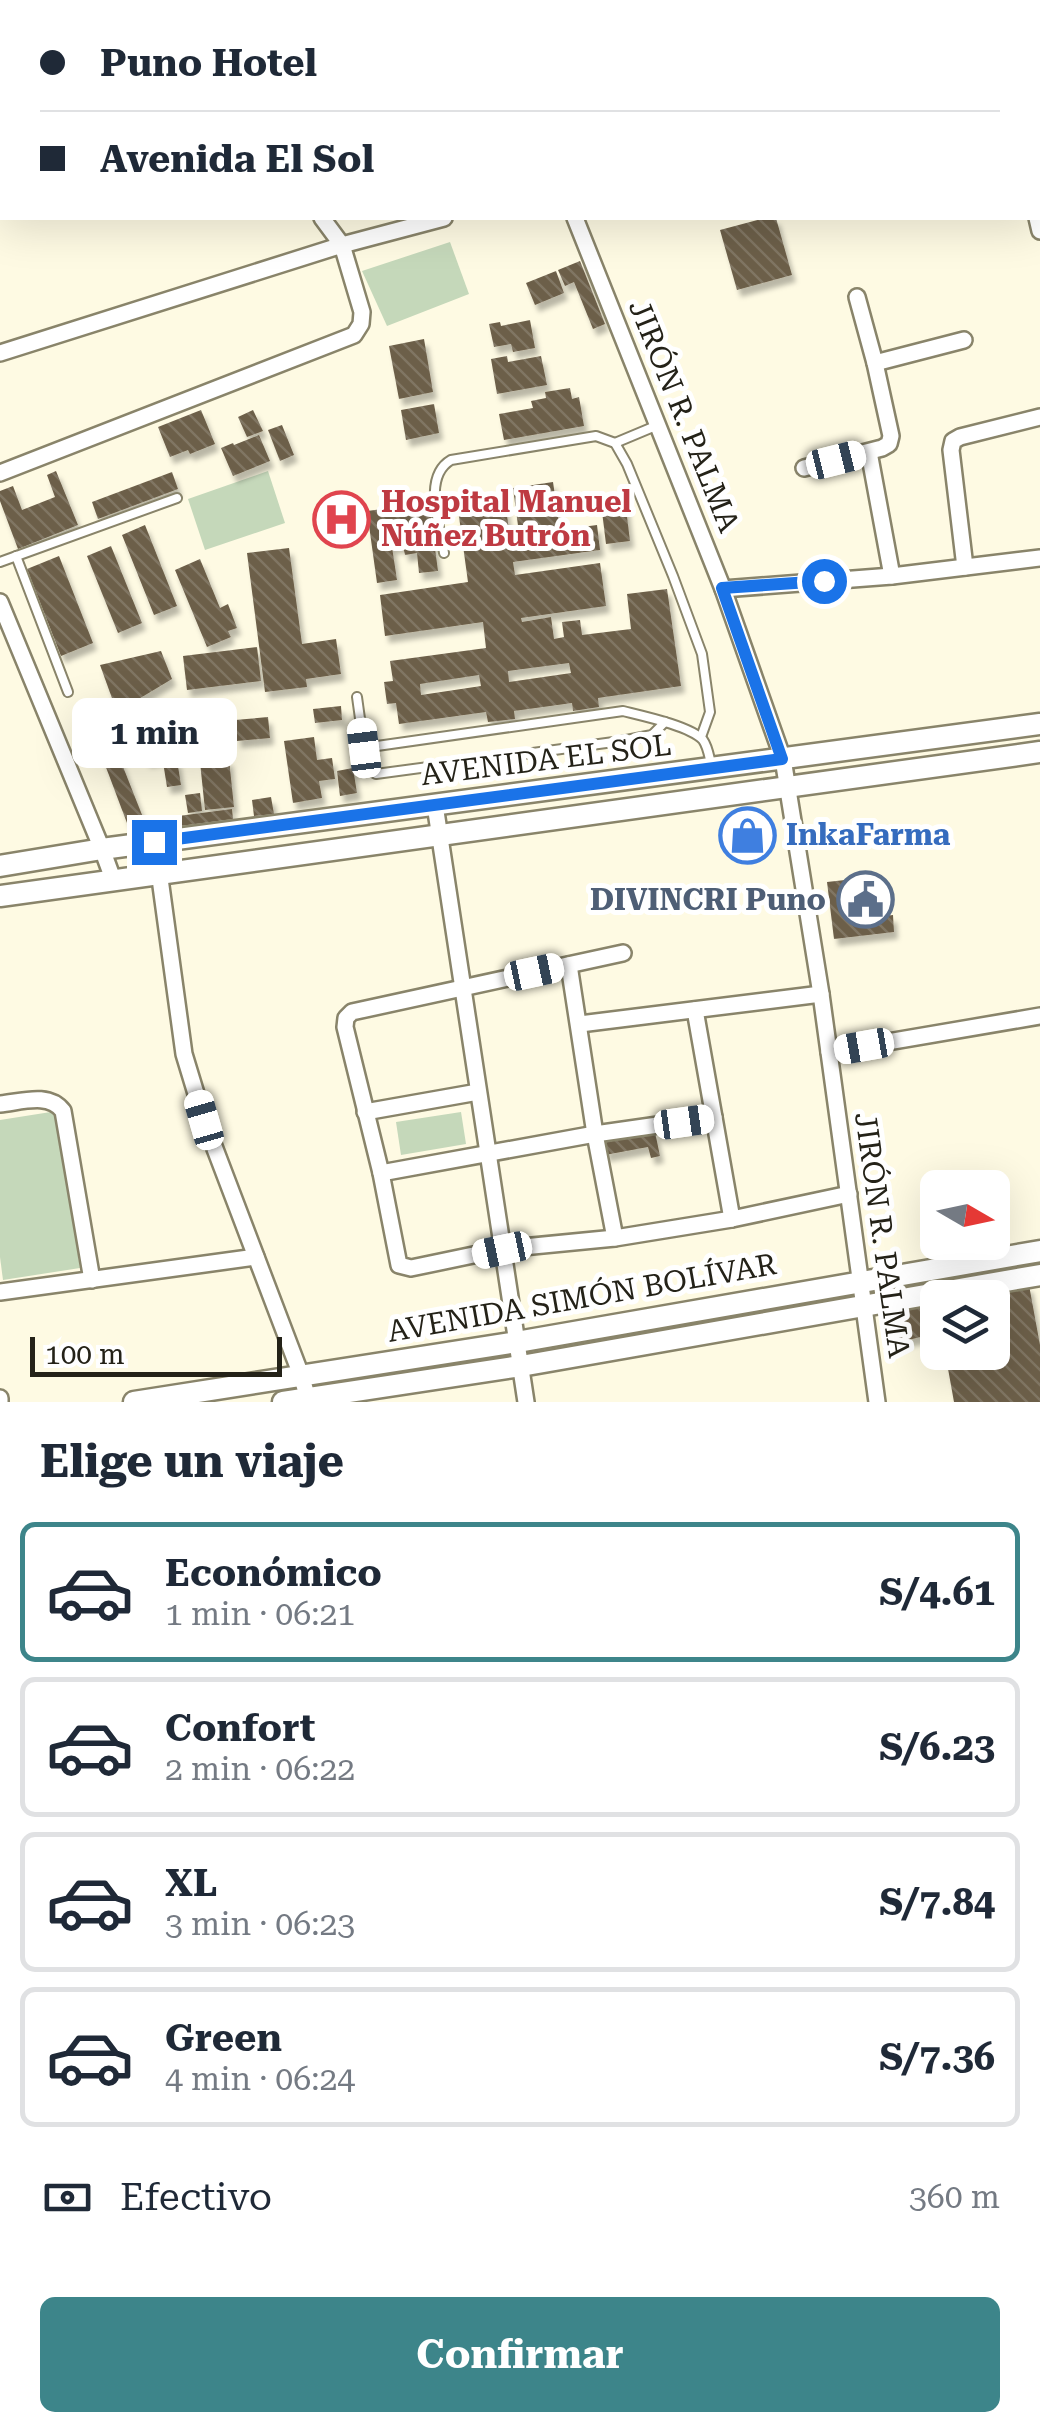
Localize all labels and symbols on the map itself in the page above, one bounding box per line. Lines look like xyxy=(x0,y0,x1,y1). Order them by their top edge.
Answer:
street label: JIRÓN R. PALMA xyxy=(622,294,748,537)
car xyxy=(803,438,869,482)
place label: Hospital Manuel Núñez Butrón xyxy=(381,484,632,553)
hospital icon: Hospital Manuel Núñez Butrón xyxy=(312,489,372,549)
route start xyxy=(802,559,847,604)
callout: 1 min xyxy=(72,697,236,767)
car xyxy=(345,716,383,780)
street label: AVENIDA EL SOL xyxy=(419,727,673,792)
shop icon: InkaFarma xyxy=(717,805,777,865)
place label: InkaFarma xyxy=(786,817,951,852)
route end xyxy=(132,820,177,865)
public building icon: DIVINCRI Puno xyxy=(835,870,895,930)
place label: DIVINCRI Puno xyxy=(590,882,826,917)
car xyxy=(502,951,566,993)
car xyxy=(832,1026,896,1066)
car xyxy=(181,1087,227,1153)
car xyxy=(652,1103,716,1141)
street label: JIRÓN R. PALMA xyxy=(848,1110,918,1360)
north arrow xyxy=(920,1170,1010,1260)
car xyxy=(470,1229,534,1271)
street label: AVENIDA SIMÓN BOLÍVAR xyxy=(384,1245,779,1349)
scale bar xyxy=(30,1332,282,1376)

